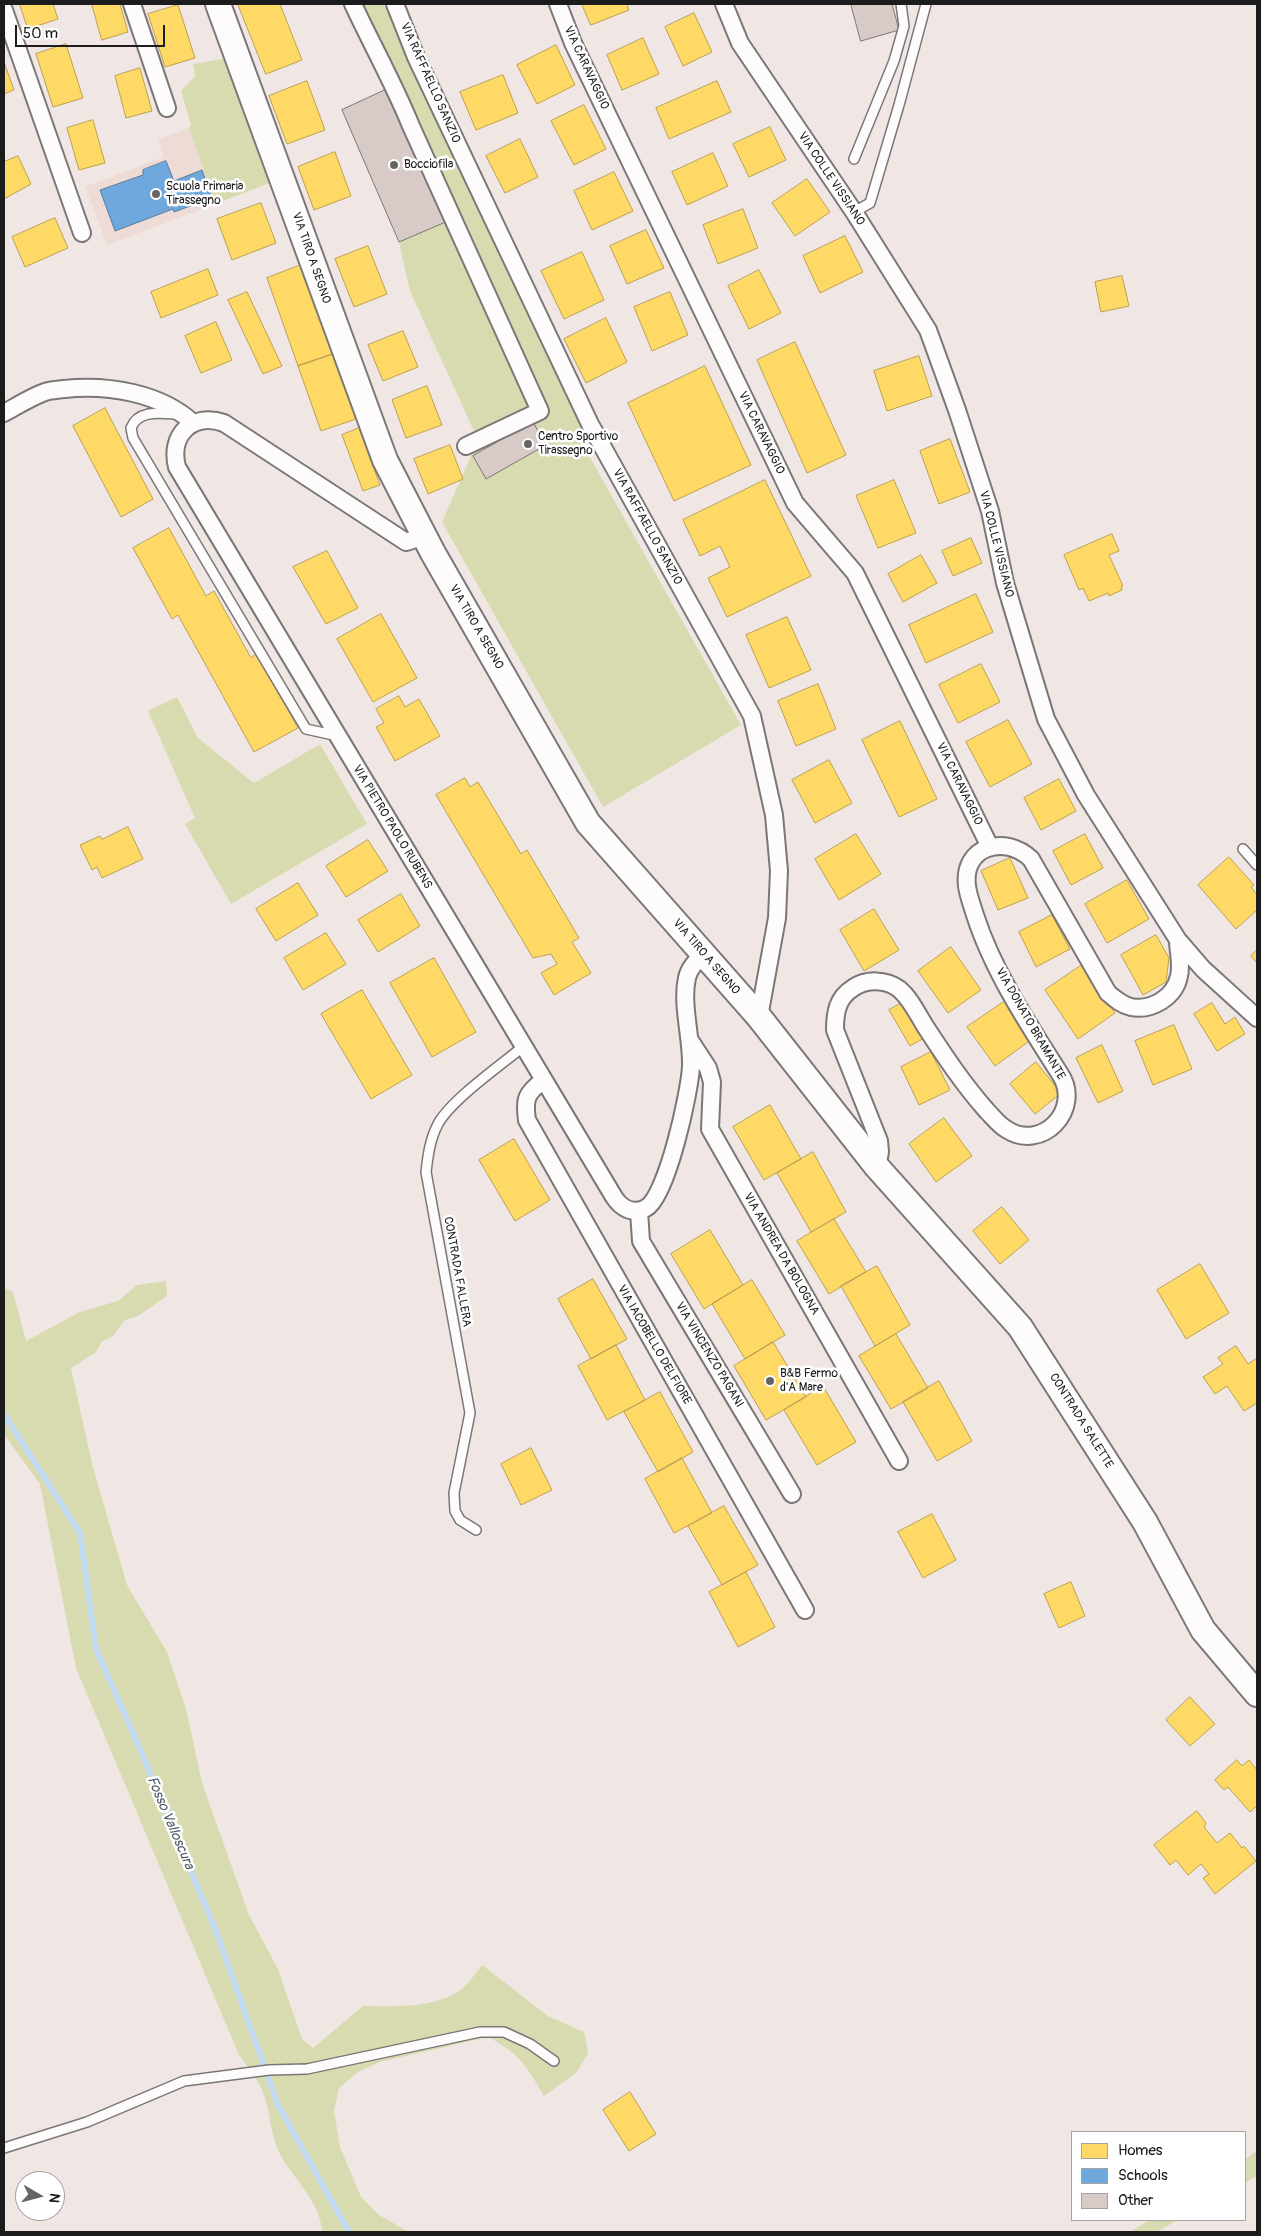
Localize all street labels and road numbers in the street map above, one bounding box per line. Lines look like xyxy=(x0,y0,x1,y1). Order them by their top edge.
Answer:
street label: VIA RAFFAELLO SANZIO xyxy=(397,21,463,145)
street label: VIA CARAVAGGIO xyxy=(560,24,612,112)
street label: VIA COLLE VISSIANO xyxy=(794,130,868,228)
street label: VIA TIRO A SEGNO xyxy=(289,211,333,305)
street label: VIA CARAVAGGIO xyxy=(735,389,787,477)
street label: VIA RAFFAELLO SANZIO xyxy=(609,467,685,587)
street label: VIA COLLE VISSIANO xyxy=(976,489,1016,599)
street label: VIA TIRO A SEGNO xyxy=(446,582,506,672)
street label: VIA CARAVAGGIO xyxy=(933,740,985,828)
street label: VIA PIETRO PAOLO RUBENS xyxy=(349,762,435,892)
street label: VIA TIRO A SEGNO xyxy=(669,916,743,998)
street label: VIA DONATO BRAMANTE xyxy=(992,965,1068,1083)
street label: VIA ANDREA DA BOLOGNA xyxy=(740,1190,822,1318)
street label: CONTRADA FALLERA xyxy=(440,1216,474,1328)
street label: VIA IACOBELLO DELFIORE xyxy=(614,1283,694,1407)
street label: VIA VINCENZO PAGANI xyxy=(672,1300,746,1410)
street label: CONTRADA SALETTE xyxy=(1046,1371,1116,1471)

